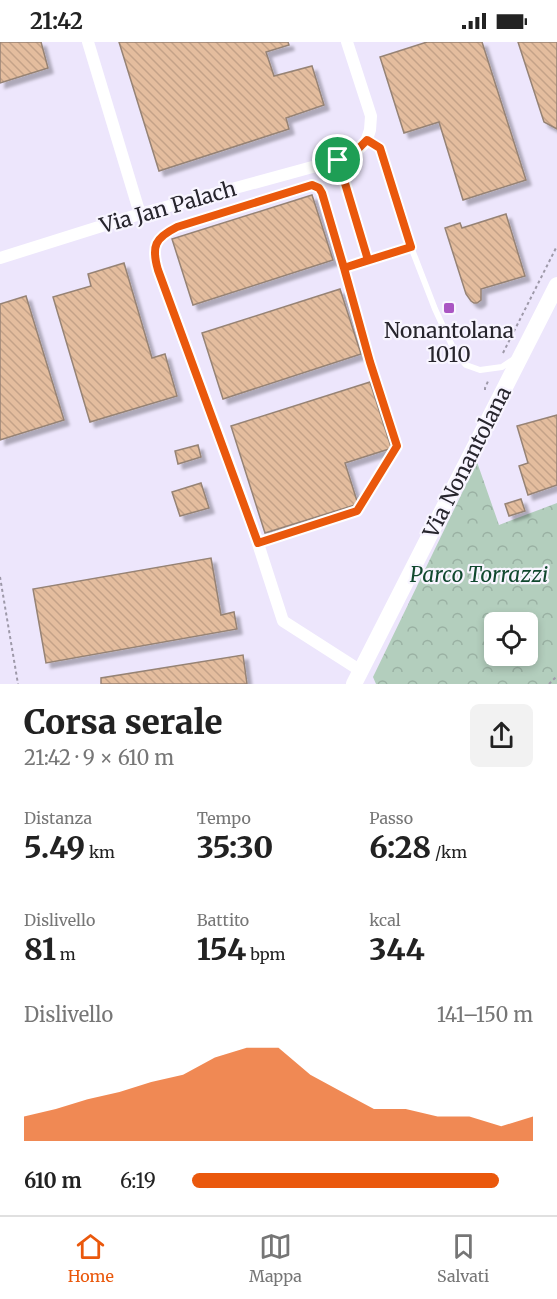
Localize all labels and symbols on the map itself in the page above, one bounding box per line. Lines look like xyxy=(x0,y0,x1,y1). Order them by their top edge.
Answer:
pin xyxy=(312,134,363,185)
street label: Via Jan Palach xyxy=(96,175,239,240)
marker: Nonantolana 1010 xyxy=(442,301,456,315)
place label: Nonantolana 1010 xyxy=(384,317,514,368)
street label: Via Nonantolana xyxy=(417,382,517,543)
park label: Parco Torrazzi xyxy=(410,561,548,588)

